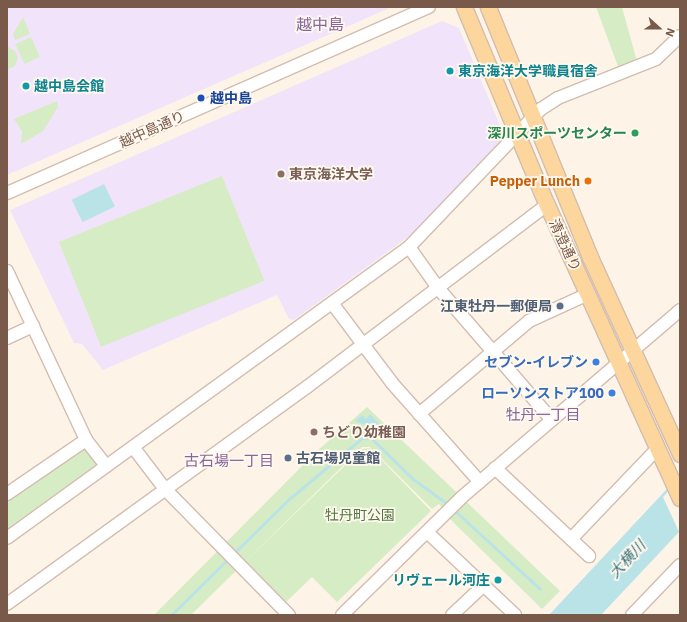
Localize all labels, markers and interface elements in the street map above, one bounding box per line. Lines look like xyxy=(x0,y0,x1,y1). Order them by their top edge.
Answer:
north arrow xyxy=(639,8,679,48)
district label: 越中島 xyxy=(296,14,344,34)
text: N xyxy=(662,26,678,39)
place label: 東京海洋大学職員宿舎 xyxy=(458,63,598,79)
marker: 東京海洋大学職員宿舎 xyxy=(445,66,455,76)
place label: 越中島会館 xyxy=(34,78,104,94)
marker: 越中島会館 xyxy=(21,81,31,91)
place label: 越中島 xyxy=(210,90,252,106)
marker: 越中島 xyxy=(195,92,207,104)
street label: 越中島通り xyxy=(117,107,187,151)
place label: 深川スポーツセンター xyxy=(487,125,627,141)
marker: 深川スポーツセンター xyxy=(630,128,640,138)
place label: 東京海洋大学 xyxy=(289,166,373,182)
marker: 東京海洋大学 xyxy=(276,169,286,179)
place label: Pepper Lunch xyxy=(490,173,580,189)
marker: Pepper Lunch xyxy=(583,176,593,186)
street label: 清澄通り xyxy=(546,216,584,274)
place label: 江東牡丹一郵便局 xyxy=(440,298,552,314)
marker: 江東牡丹一郵便局 xyxy=(555,301,565,311)
place label: セブン-イレブン xyxy=(484,354,588,370)
marker: セブン-イレブン xyxy=(591,357,601,367)
place label: ローソンストア100 xyxy=(481,385,604,401)
marker: ローソンストア100 xyxy=(607,388,617,398)
district label: 牡丹一丁目 xyxy=(506,406,580,424)
place label: ちどり幼稚園 xyxy=(322,424,406,440)
marker: ちどり幼稚園 xyxy=(309,427,319,437)
place label: 古石場児童館 xyxy=(296,450,380,466)
district label: 古石場一丁目 xyxy=(184,452,274,470)
marker: 古石場児童館 xyxy=(283,453,293,463)
park label: 牡丹町公園 xyxy=(325,507,395,523)
water label: 大横川 xyxy=(605,536,649,582)
place label: リヴェール河庄 xyxy=(392,572,490,588)
marker: リヴェール河庄 xyxy=(493,575,503,585)

